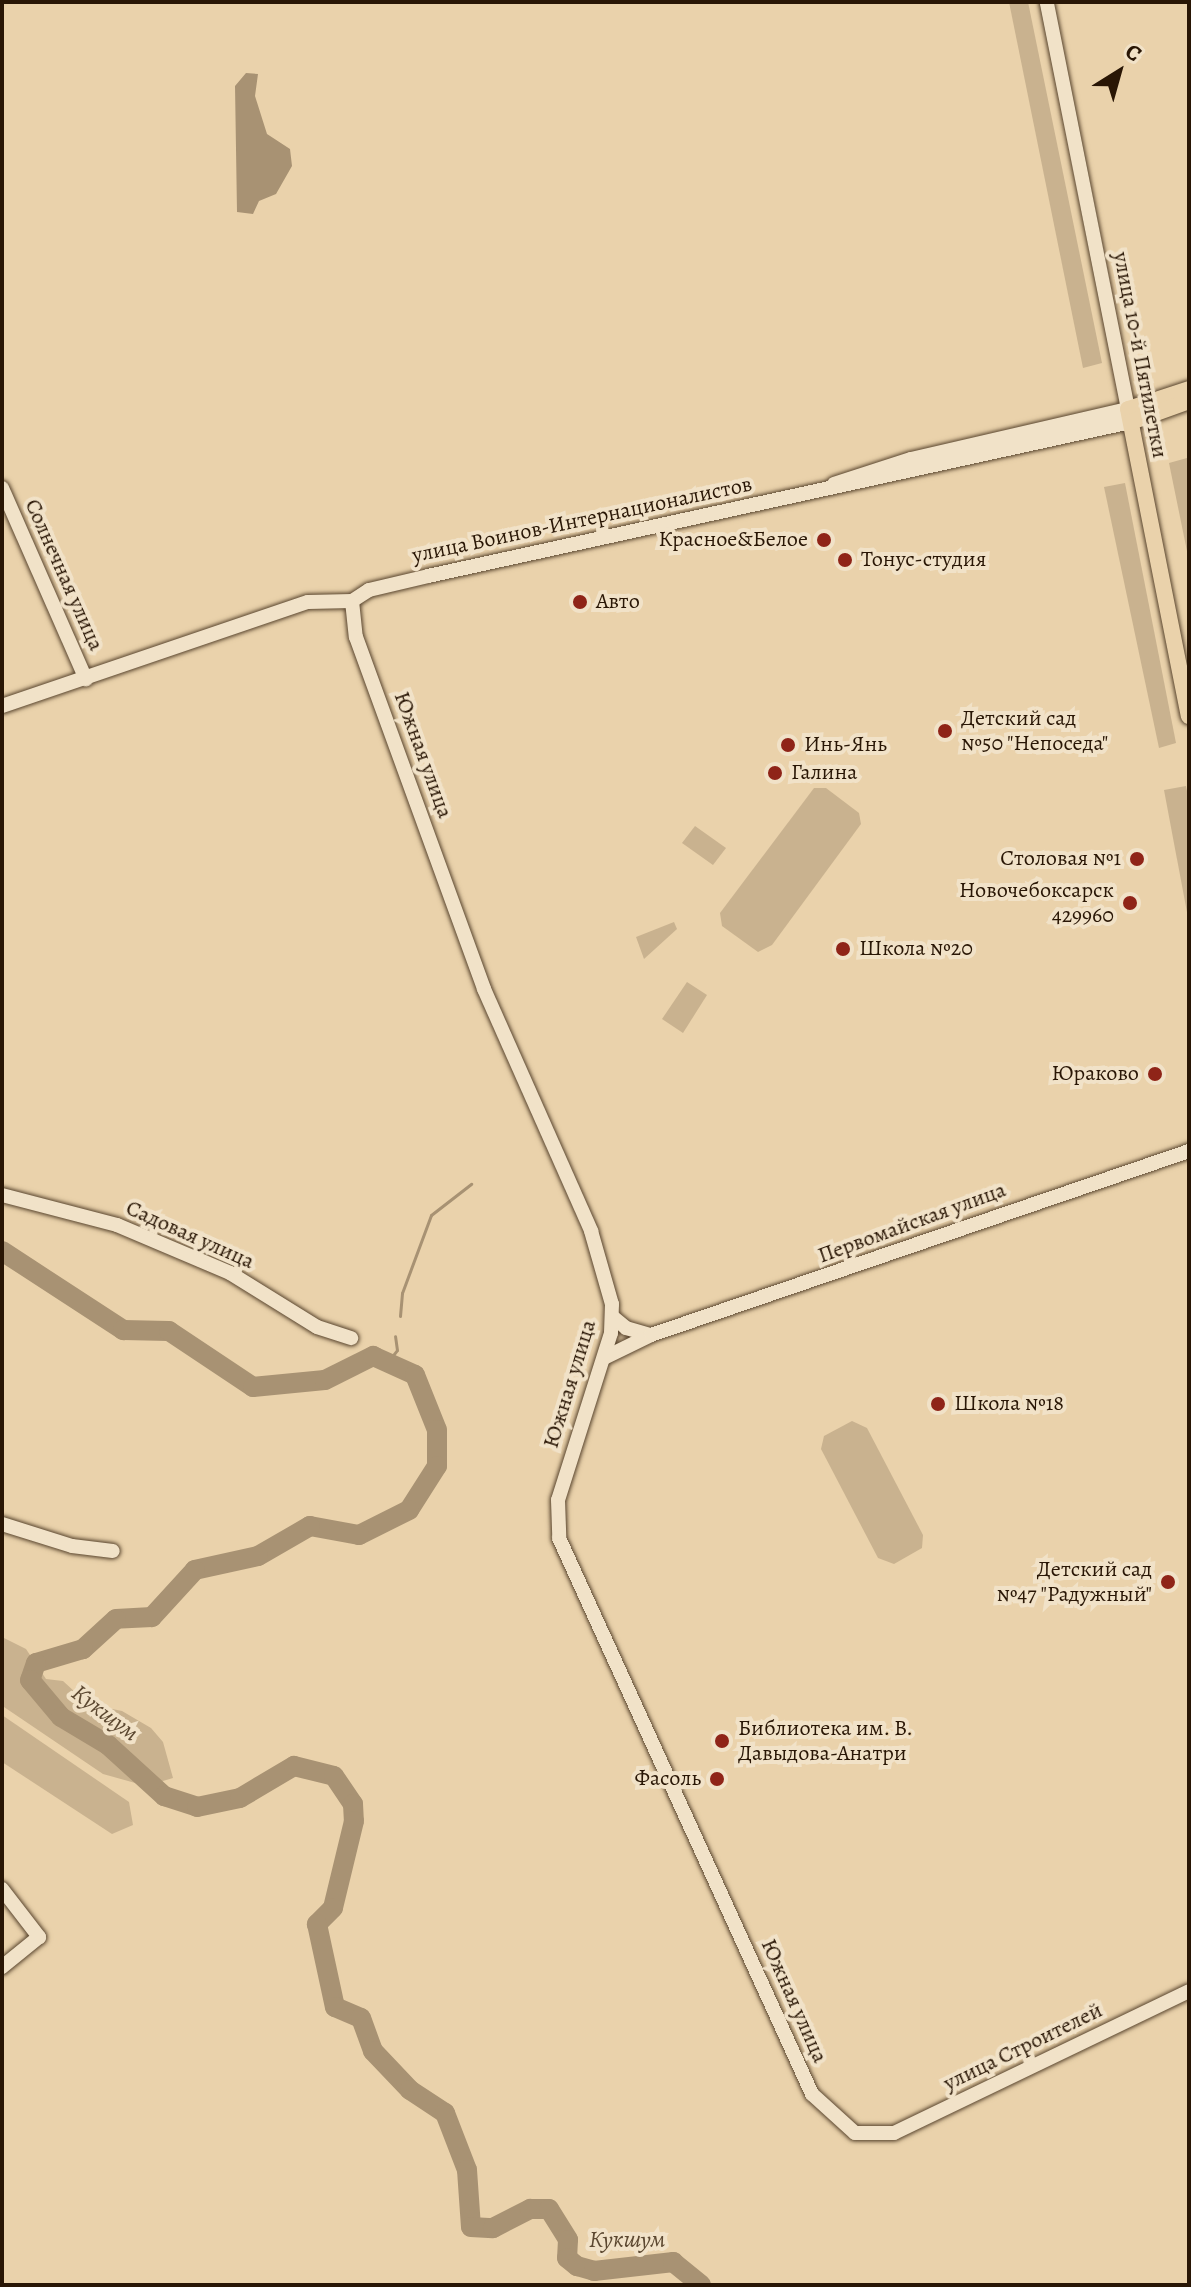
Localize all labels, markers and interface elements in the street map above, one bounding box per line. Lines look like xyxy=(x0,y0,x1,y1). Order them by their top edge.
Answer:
north arrow xyxy=(1079,32,1159,112)
text: С xyxy=(1119,37,1148,69)
street label: улица 10-й Пятилетки xyxy=(1107,250,1173,460)
street label: улица Воинов-Интернационалистов xyxy=(410,471,754,569)
street label: Солнечная улица xyxy=(19,495,109,655)
place label: Красное&Белое xyxy=(659,527,808,553)
marker: Красное&Белое xyxy=(815,531,833,549)
place label: Тонус-студия xyxy=(861,547,986,573)
marker: Тонус-студия xyxy=(836,551,854,569)
place label: Авто xyxy=(596,589,640,615)
marker: Авто xyxy=(571,593,589,611)
street label: Южная улица xyxy=(388,688,458,822)
place label: Детский сад №50 "Непоседа" xyxy=(961,705,1109,756)
marker: Детский сад №50 "Непоседа" xyxy=(936,722,954,740)
place label: Инь-Янь xyxy=(804,732,887,758)
marker: Инь-Янь xyxy=(779,736,797,754)
place label: Галина xyxy=(791,760,857,786)
marker: Галина xyxy=(766,764,784,782)
place label: Столовая №1 xyxy=(1000,846,1121,872)
marker: Столовая №1 xyxy=(1128,850,1146,868)
place label: Новочебоксарск 429960 xyxy=(959,877,1114,928)
marker: Новочебоксарск 429960 xyxy=(1121,894,1139,912)
place label: Школа №20 xyxy=(859,936,973,962)
marker: Школа №20 xyxy=(834,940,852,958)
place label: Юраково xyxy=(1052,1061,1139,1087)
marker: Юраково xyxy=(1146,1065,1164,1083)
street label: Первомайская улица xyxy=(814,1177,1010,1269)
street label: Садовая улица xyxy=(122,1195,258,1275)
street label: Южная улица xyxy=(538,1317,602,1451)
place label: Школа №18 xyxy=(954,1391,1064,1417)
marker: Школа №18 xyxy=(929,1395,947,1413)
place label: Детский сад №47 "Радужный" xyxy=(996,1556,1152,1608)
marker: Детский сад №47 "Радужный" xyxy=(1159,1573,1177,1591)
water label: Кукшум xyxy=(66,1678,144,1748)
place label: Библиотека им. В. Давыдова-Анатри xyxy=(738,1715,913,1766)
marker: Библиотека им. В. Давыдова-Анатри xyxy=(713,1732,731,1750)
place label: Фасоль xyxy=(634,1766,701,1792)
marker: Фасоль xyxy=(708,1770,726,1788)
street label: Южная улица xyxy=(755,1935,833,2067)
street label: улица Строителей xyxy=(939,1997,1107,2097)
water label: Кукшум xyxy=(589,2226,665,2254)

